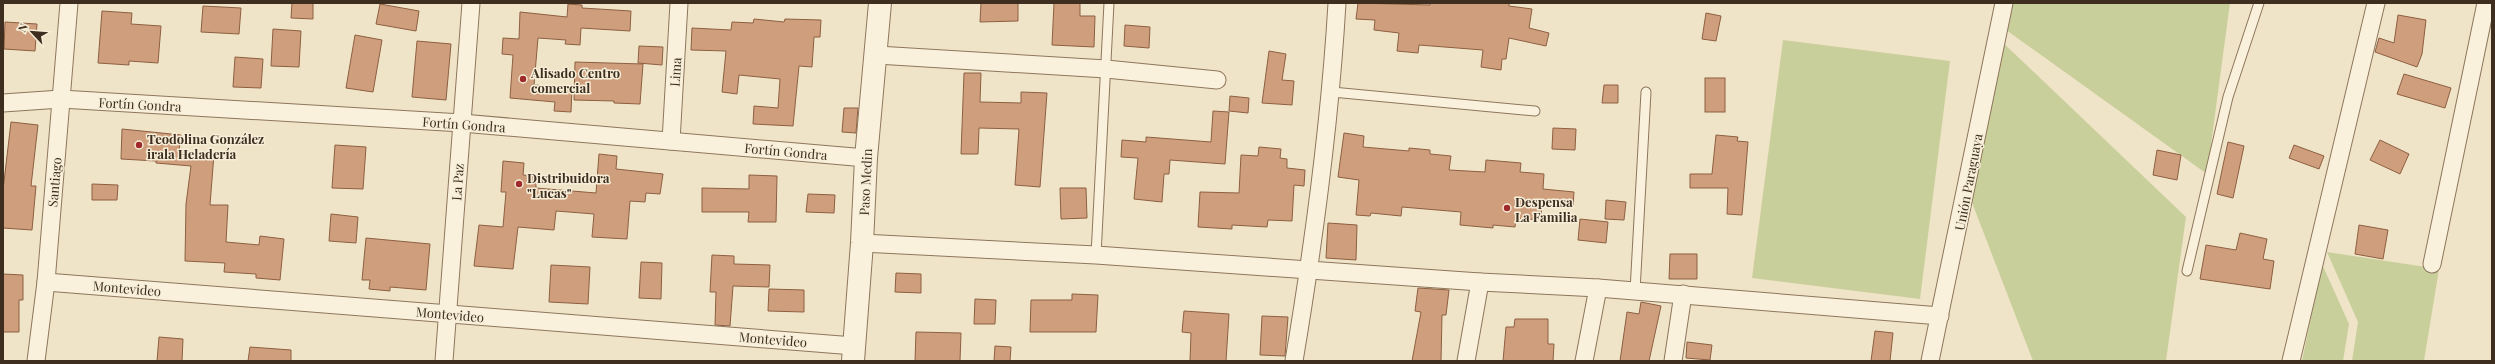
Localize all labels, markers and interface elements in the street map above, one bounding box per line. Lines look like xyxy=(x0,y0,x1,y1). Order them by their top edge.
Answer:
north arrow xyxy=(12,12,52,52)
text: N xyxy=(14,20,31,34)
street label: Lima xyxy=(665,56,685,87)
place label: Alisado Centro comercial xyxy=(530,64,620,96)
marker: Alisado Centro comercial xyxy=(518,74,528,84)
street label: Fortín Gondra xyxy=(98,93,183,115)
street label: Fortín Gondra xyxy=(422,113,507,135)
place label: Teodolina González irala Heladería xyxy=(147,130,264,162)
street label: Unión Paraguaya xyxy=(1950,132,1986,232)
street label: Fortín Gondra xyxy=(744,139,829,163)
marker: Teodolina González irala Heladería xyxy=(134,140,144,150)
street label: Paso Medin xyxy=(855,148,875,216)
street label: Santiago xyxy=(43,156,65,208)
street label: La Paz xyxy=(447,163,467,201)
place label: Distribuidora "Lucas" xyxy=(527,169,610,201)
marker: Distribuidora "Lucas" xyxy=(514,179,524,189)
place label: Despensa La Familia xyxy=(1515,193,1578,225)
marker: Despensa La Familia xyxy=(1502,203,1512,213)
street label: Montevideo xyxy=(92,277,162,299)
street label: Montevideo xyxy=(415,303,485,325)
street label: Montevideo xyxy=(738,328,808,350)

